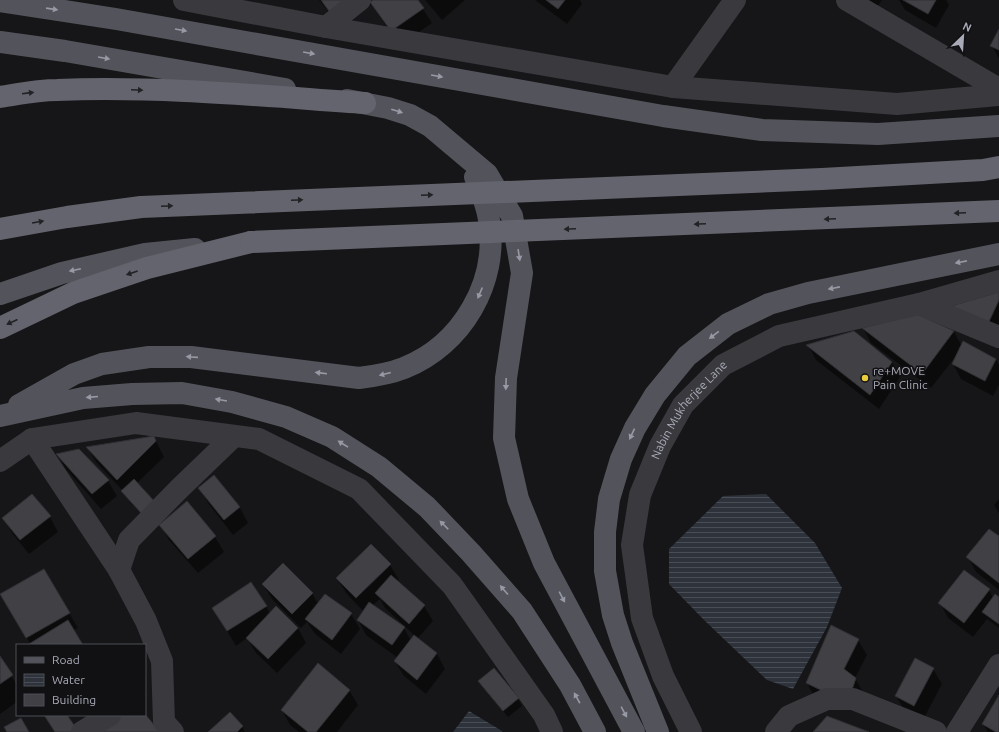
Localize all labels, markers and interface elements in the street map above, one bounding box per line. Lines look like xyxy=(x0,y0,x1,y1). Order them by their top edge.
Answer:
one-way arrow xyxy=(46,6,59,12)
north arrow xyxy=(943,16,983,56)
text: N xyxy=(961,20,973,34)
one-way arrow xyxy=(175,27,187,33)
one-way arrow xyxy=(303,50,315,56)
one-way arrow xyxy=(98,55,110,61)
one-way arrow xyxy=(431,73,443,79)
one-way arrow xyxy=(131,87,144,93)
one-way arrow xyxy=(22,90,34,96)
one-way arrow xyxy=(391,108,403,114)
one-way arrow xyxy=(421,192,434,198)
one-way arrow xyxy=(291,197,303,204)
one-way arrow xyxy=(161,202,173,209)
one-way arrow xyxy=(954,210,966,217)
one-way arrow xyxy=(824,215,836,222)
one-way arrow xyxy=(32,219,44,225)
one-way arrow xyxy=(693,221,706,227)
one-way arrow xyxy=(564,226,576,233)
one-way arrow xyxy=(516,249,522,261)
one-way arrow xyxy=(955,260,967,266)
one-way arrow xyxy=(69,267,81,273)
one-way arrow xyxy=(126,270,138,276)
one-way arrow xyxy=(827,285,840,291)
one-way arrow xyxy=(477,287,483,298)
one-way arrow xyxy=(6,319,18,325)
one-way arrow xyxy=(709,331,720,339)
one-way arrow xyxy=(186,354,198,361)
street label: Nabin Mukherjee Lane xyxy=(648,358,729,461)
place label: re+MOVE Pain Clinic xyxy=(873,364,928,391)
one-way arrow xyxy=(315,370,327,376)
one-way arrow xyxy=(378,371,391,377)
marker: re+MOVE Pain Clinic xyxy=(860,373,870,383)
one-way arrow xyxy=(503,378,509,391)
one-way arrow xyxy=(86,393,98,400)
one-way arrow xyxy=(215,397,227,403)
one-way arrow xyxy=(629,429,635,440)
one-way arrow xyxy=(338,440,348,448)
one-way arrow xyxy=(439,520,449,530)
one-way arrow xyxy=(500,586,509,595)
one-way arrow xyxy=(559,591,566,603)
legend xyxy=(16,644,146,716)
text: Road xyxy=(52,653,80,666)
text: Water xyxy=(52,673,85,686)
one-way arrow xyxy=(573,692,580,704)
text: Building xyxy=(52,693,96,706)
one-way arrow xyxy=(620,706,627,718)

